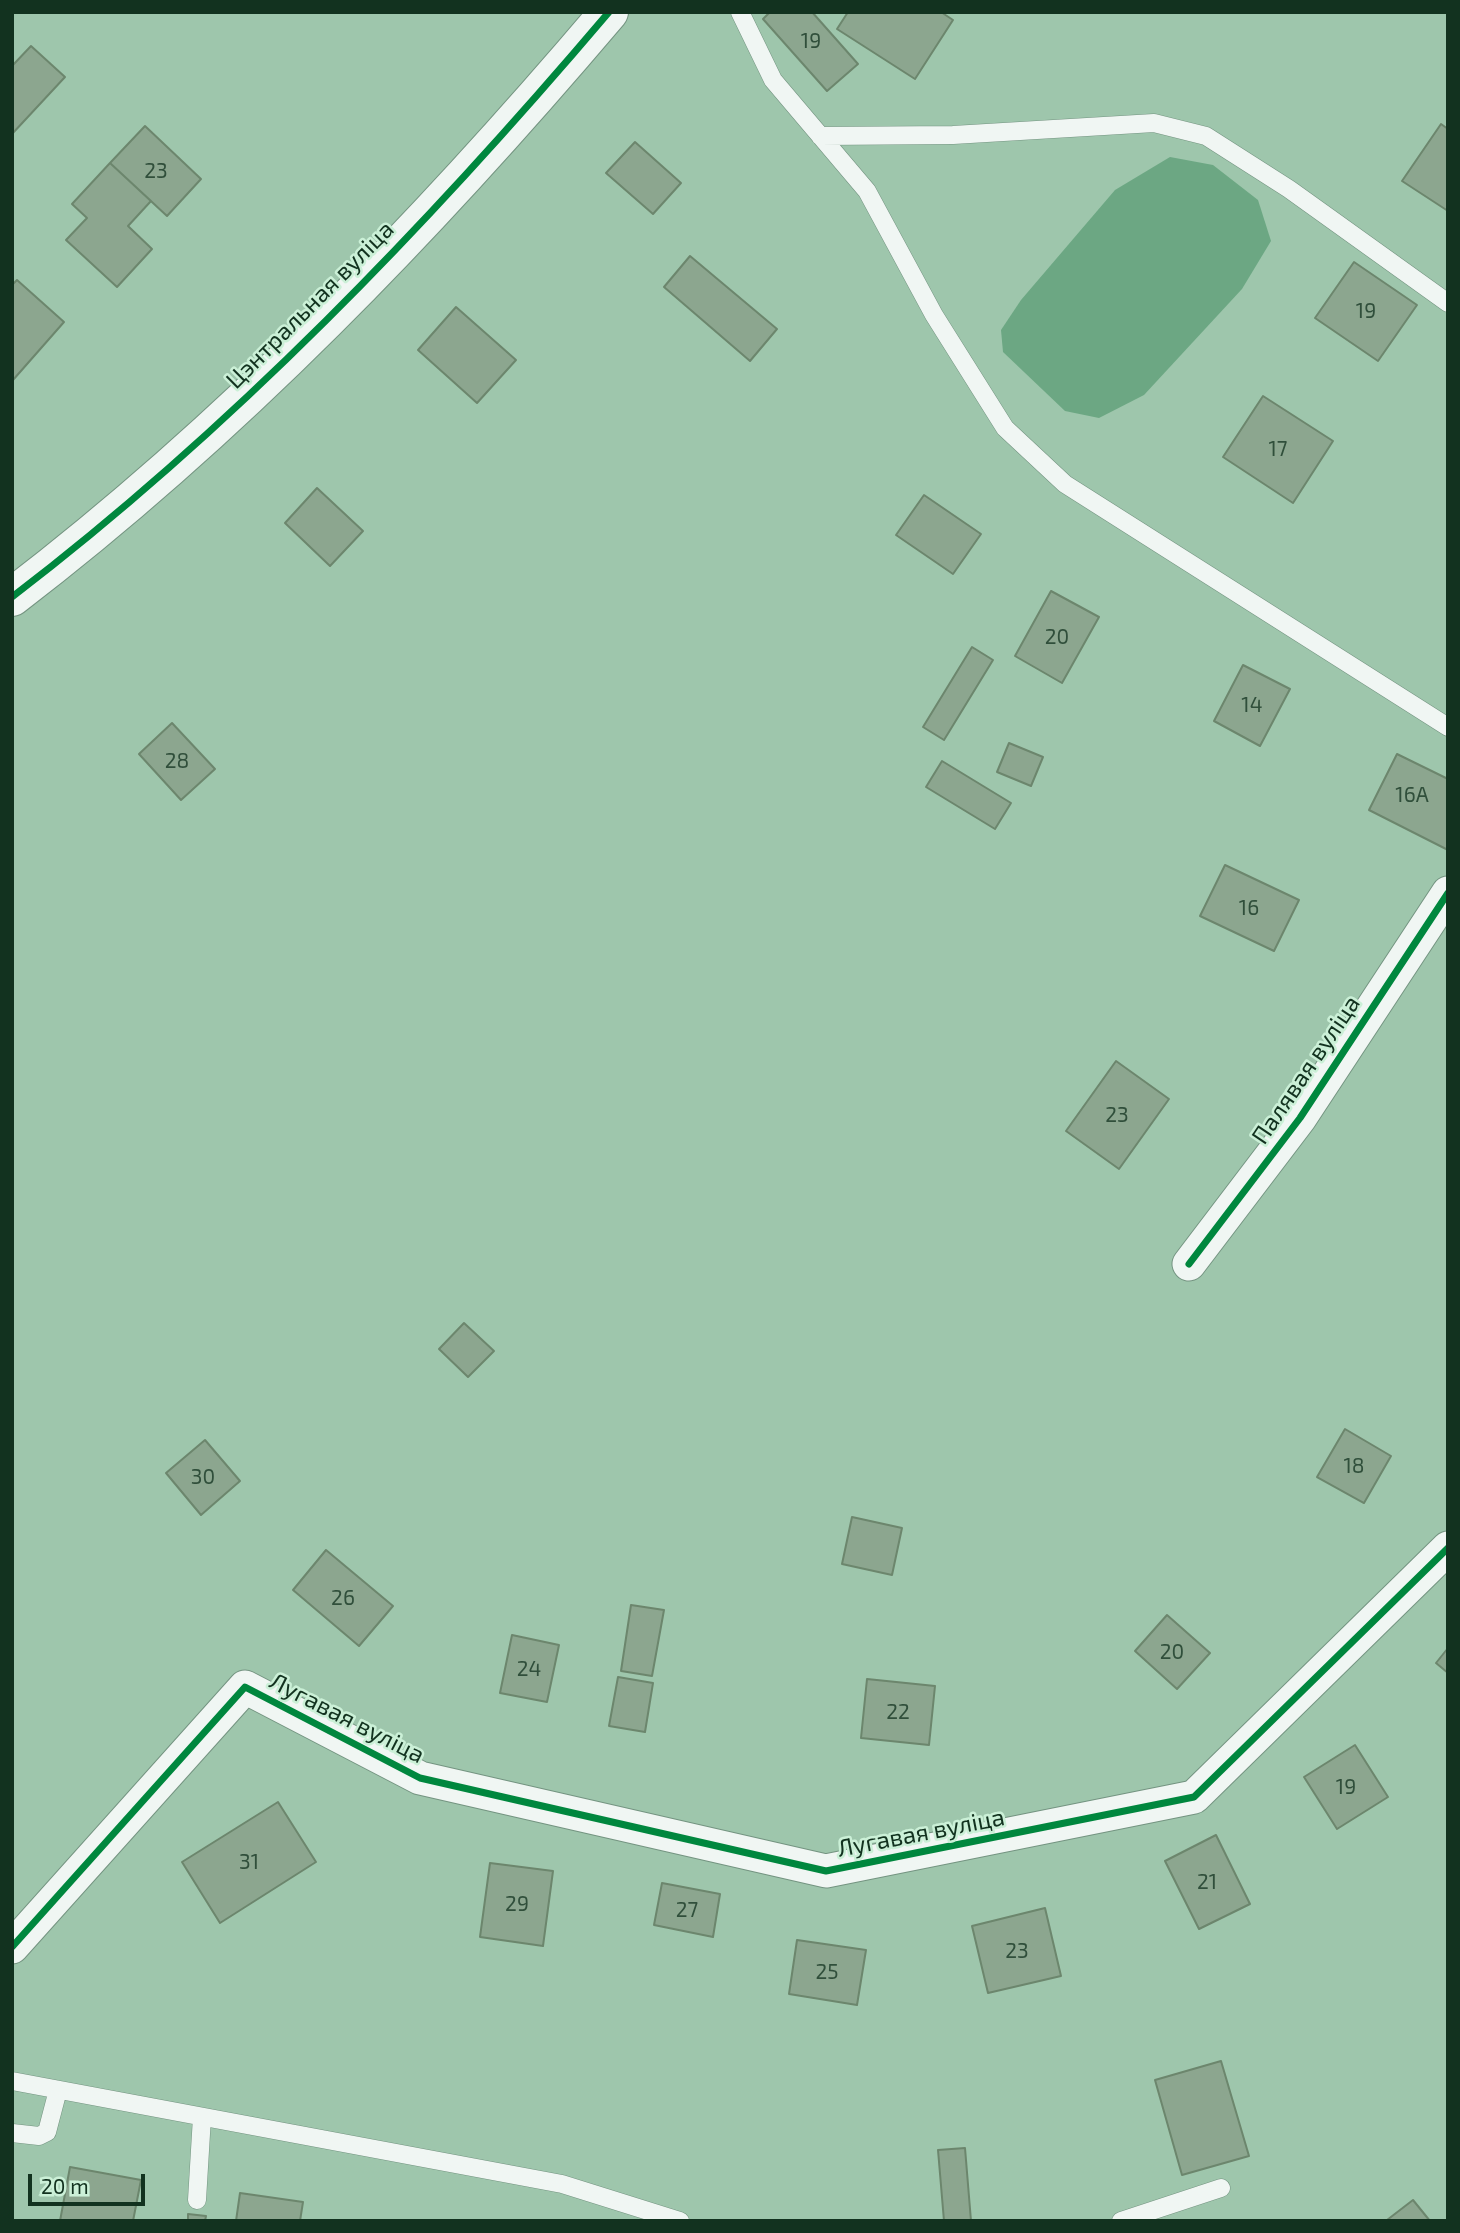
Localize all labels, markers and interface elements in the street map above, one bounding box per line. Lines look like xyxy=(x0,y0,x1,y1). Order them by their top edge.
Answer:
house number: 19 xyxy=(801,28,821,54)
house number: 23 xyxy=(144,158,168,184)
street label: Цэнтральная вуліца xyxy=(220,215,400,395)
house number: 19 xyxy=(1356,298,1376,324)
house number: 17 xyxy=(1268,436,1288,462)
house number: 20 xyxy=(1045,624,1069,650)
house number: 14 xyxy=(1241,692,1263,718)
house number: 28 xyxy=(165,748,189,774)
house number: 16А xyxy=(1395,782,1429,808)
house number: 16 xyxy=(1239,895,1259,921)
street label: Палявая вуліца xyxy=(1246,990,1366,1150)
house number: 23 xyxy=(1105,1102,1129,1128)
house number: 18 xyxy=(1343,1453,1365,1479)
house number: 30 xyxy=(191,1464,215,1490)
house number: 26 xyxy=(331,1585,355,1611)
house number: 20 xyxy=(1160,1639,1184,1665)
house number: 24 xyxy=(517,1656,541,1682)
street label: Лугавая вуліца xyxy=(265,1667,429,1769)
house number: 22 xyxy=(886,1699,910,1725)
house number: 19 xyxy=(1336,1774,1356,1800)
street label: Лугавая вуліца xyxy=(835,1803,1007,1863)
house number: 31 xyxy=(239,1849,259,1875)
house number: 21 xyxy=(1197,1869,1217,1895)
house number: 29 xyxy=(505,1891,529,1917)
house number: 27 xyxy=(676,1897,698,1923)
house number: 23 xyxy=(1005,1938,1029,1964)
house number: 25 xyxy=(815,1959,839,1985)
scale bar xyxy=(32,2160,149,2204)
text: 20 m xyxy=(41,2173,89,2198)

